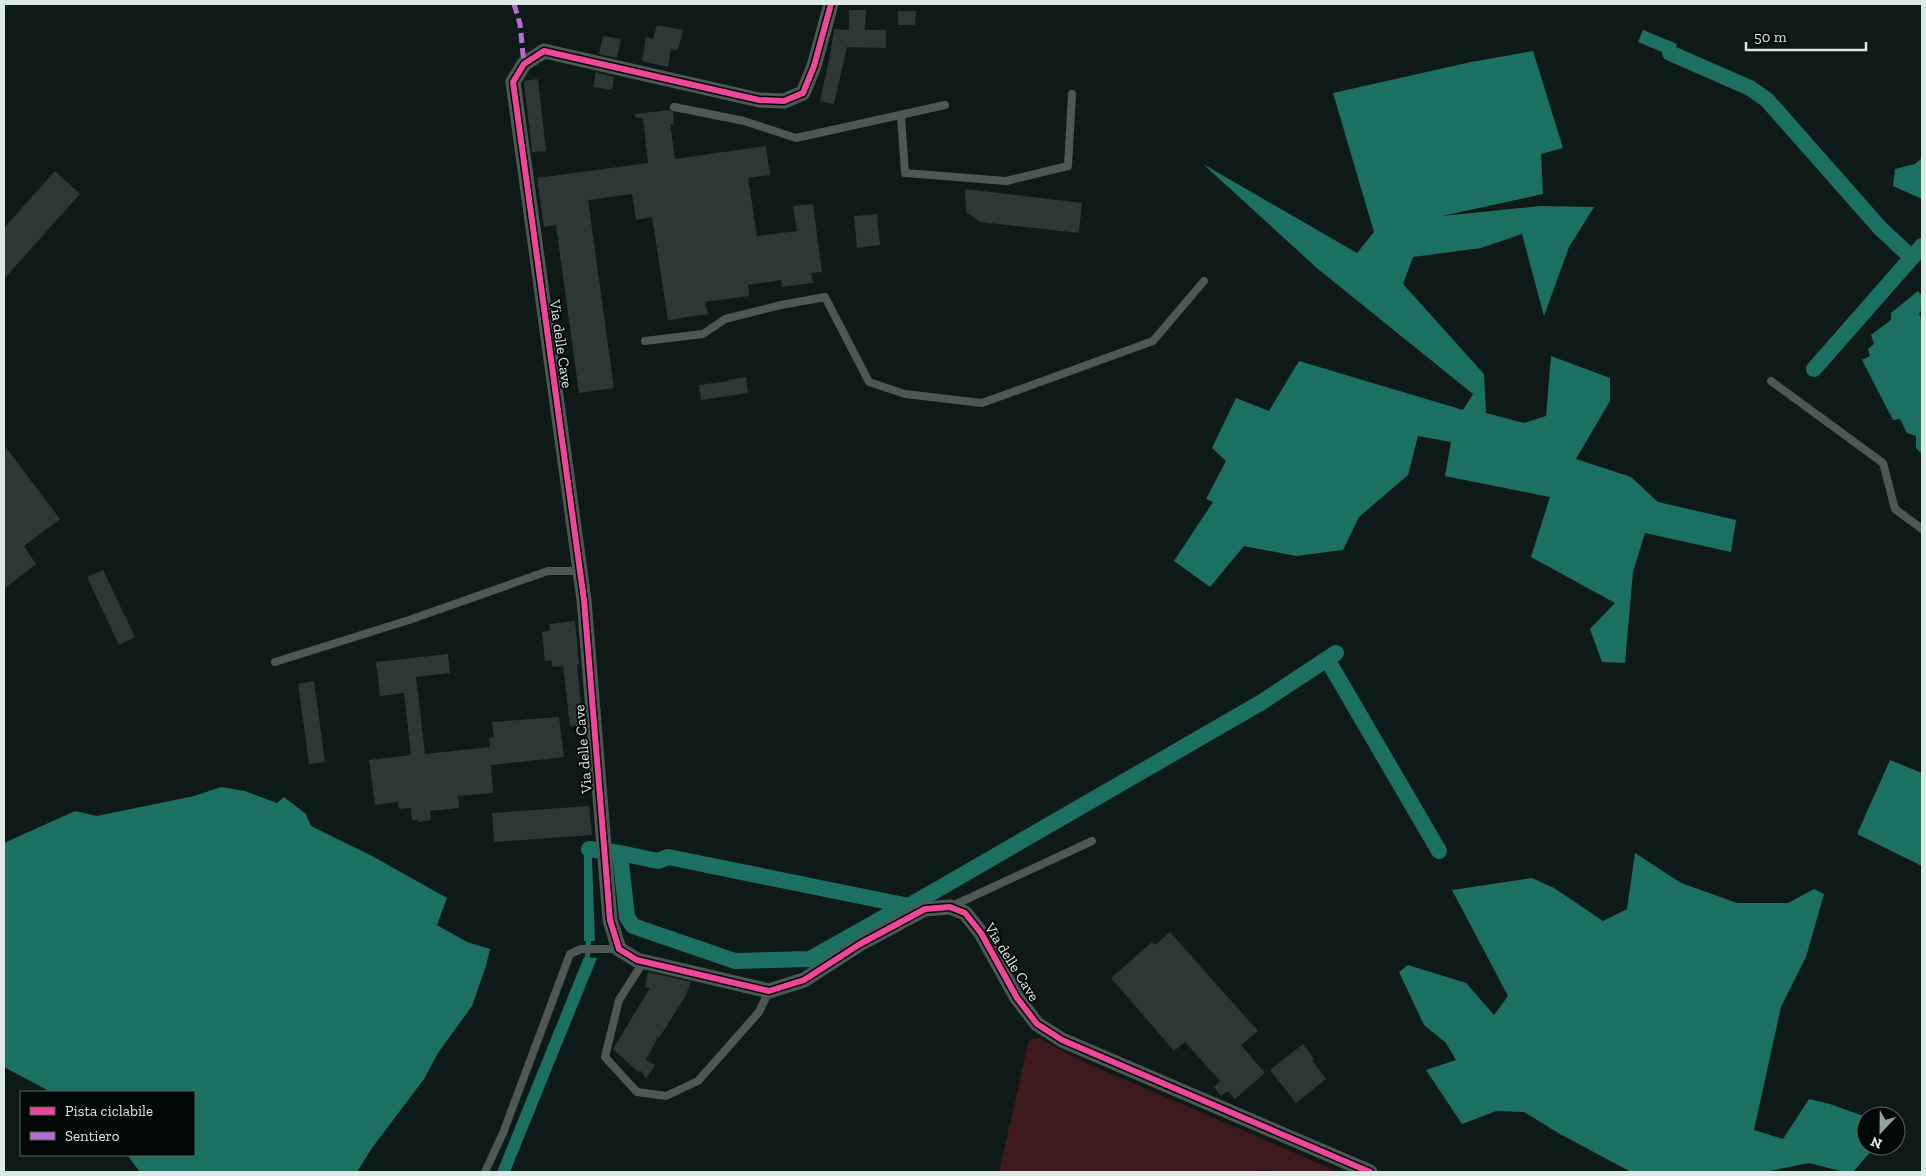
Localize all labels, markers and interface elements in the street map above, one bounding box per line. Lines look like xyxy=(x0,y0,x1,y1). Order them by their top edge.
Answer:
scale bar xyxy=(1746,20,1866,52)
text: 50 m xyxy=(1754,28,1787,46)
street label: Via delle Cave xyxy=(546,298,576,389)
street label: Via delle Cave xyxy=(570,704,596,795)
street label: Via delle Cave xyxy=(980,919,1043,1005)
legend xyxy=(20,1091,195,1156)
text: Pista ciclabile xyxy=(65,1102,153,1120)
north arrow xyxy=(1856,1106,1906,1156)
text: Sentiero xyxy=(65,1127,120,1145)
text: N xyxy=(1868,1133,1884,1152)

